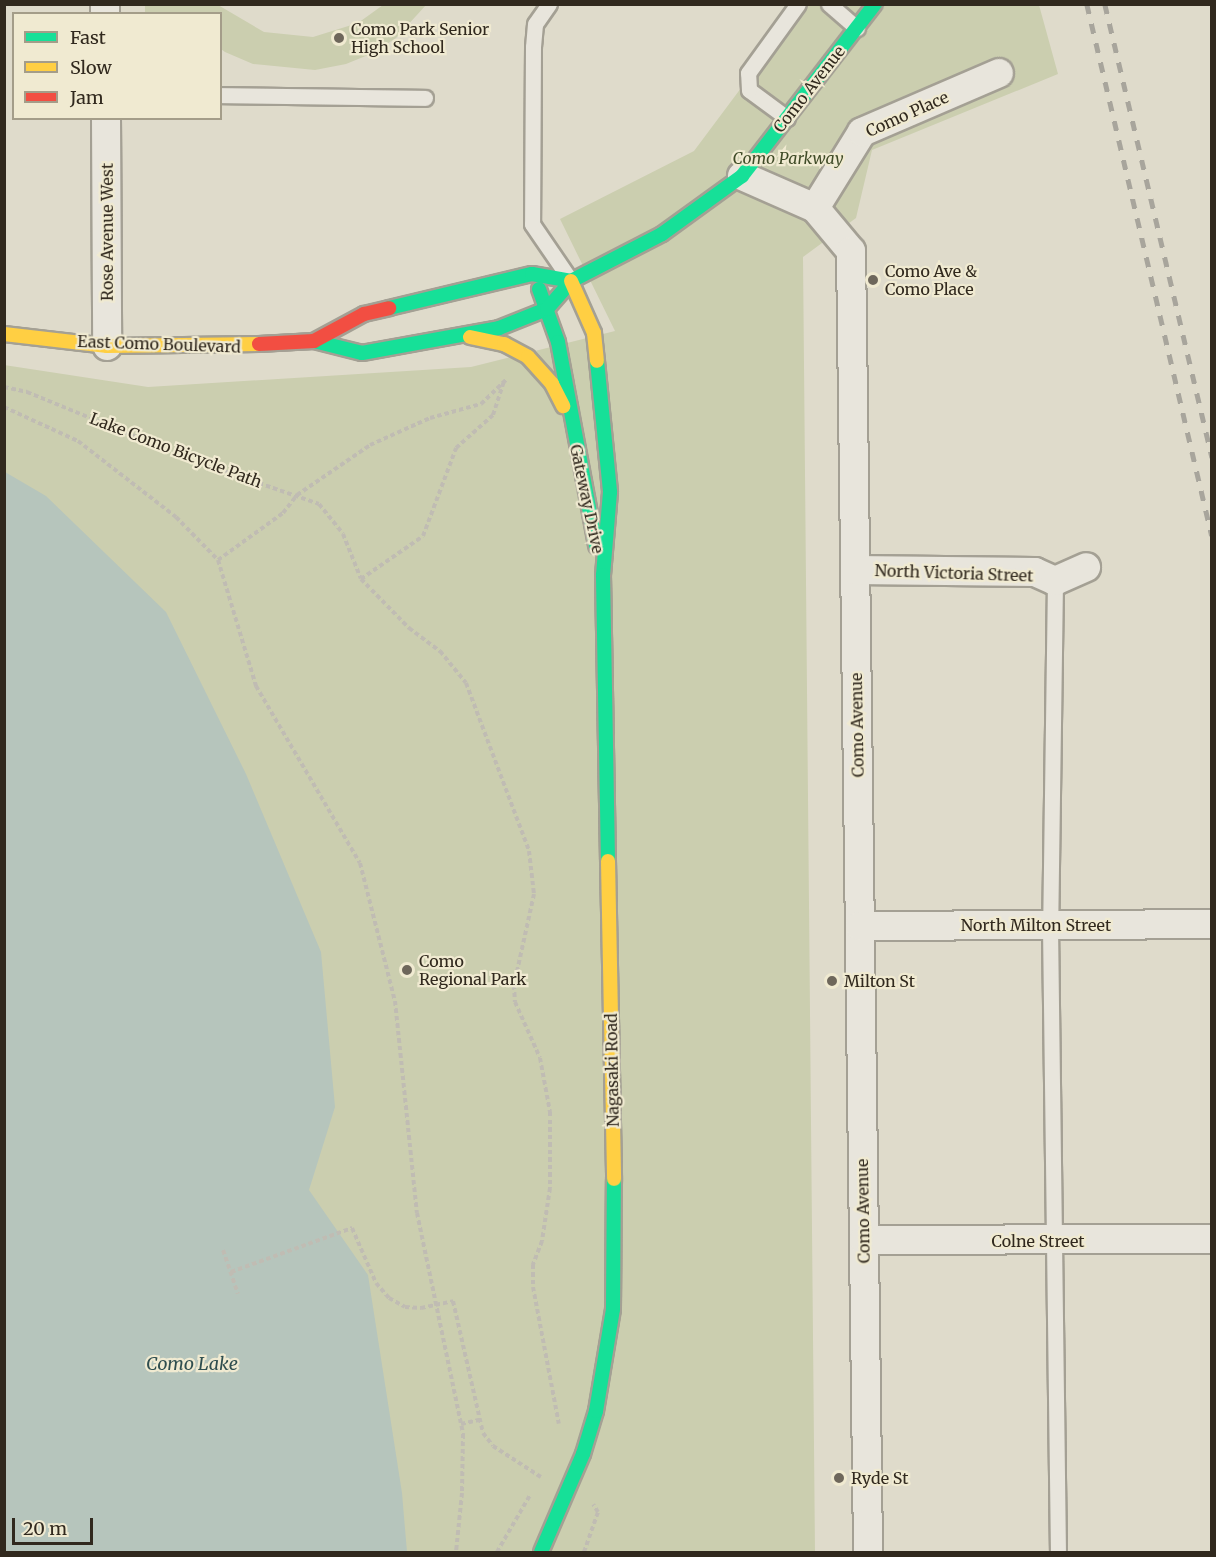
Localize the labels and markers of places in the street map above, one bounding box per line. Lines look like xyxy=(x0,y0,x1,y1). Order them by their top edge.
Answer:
place label: Como Park Senior High School xyxy=(351,19,489,57)
marker: Como Park Senior High School xyxy=(332,31,346,45)
place label: Como Ave & Como Place xyxy=(885,261,977,299)
marker: Como Ave & Como Place xyxy=(866,273,880,287)
place label: Como Regional Park xyxy=(419,951,526,989)
marker: Como Regional Park xyxy=(400,963,414,977)
place label: Milton St xyxy=(844,971,915,991)
marker: Milton St xyxy=(825,974,839,988)
place label: Ryde St xyxy=(851,1468,908,1488)
marker: Ryde St xyxy=(832,1471,846,1485)

